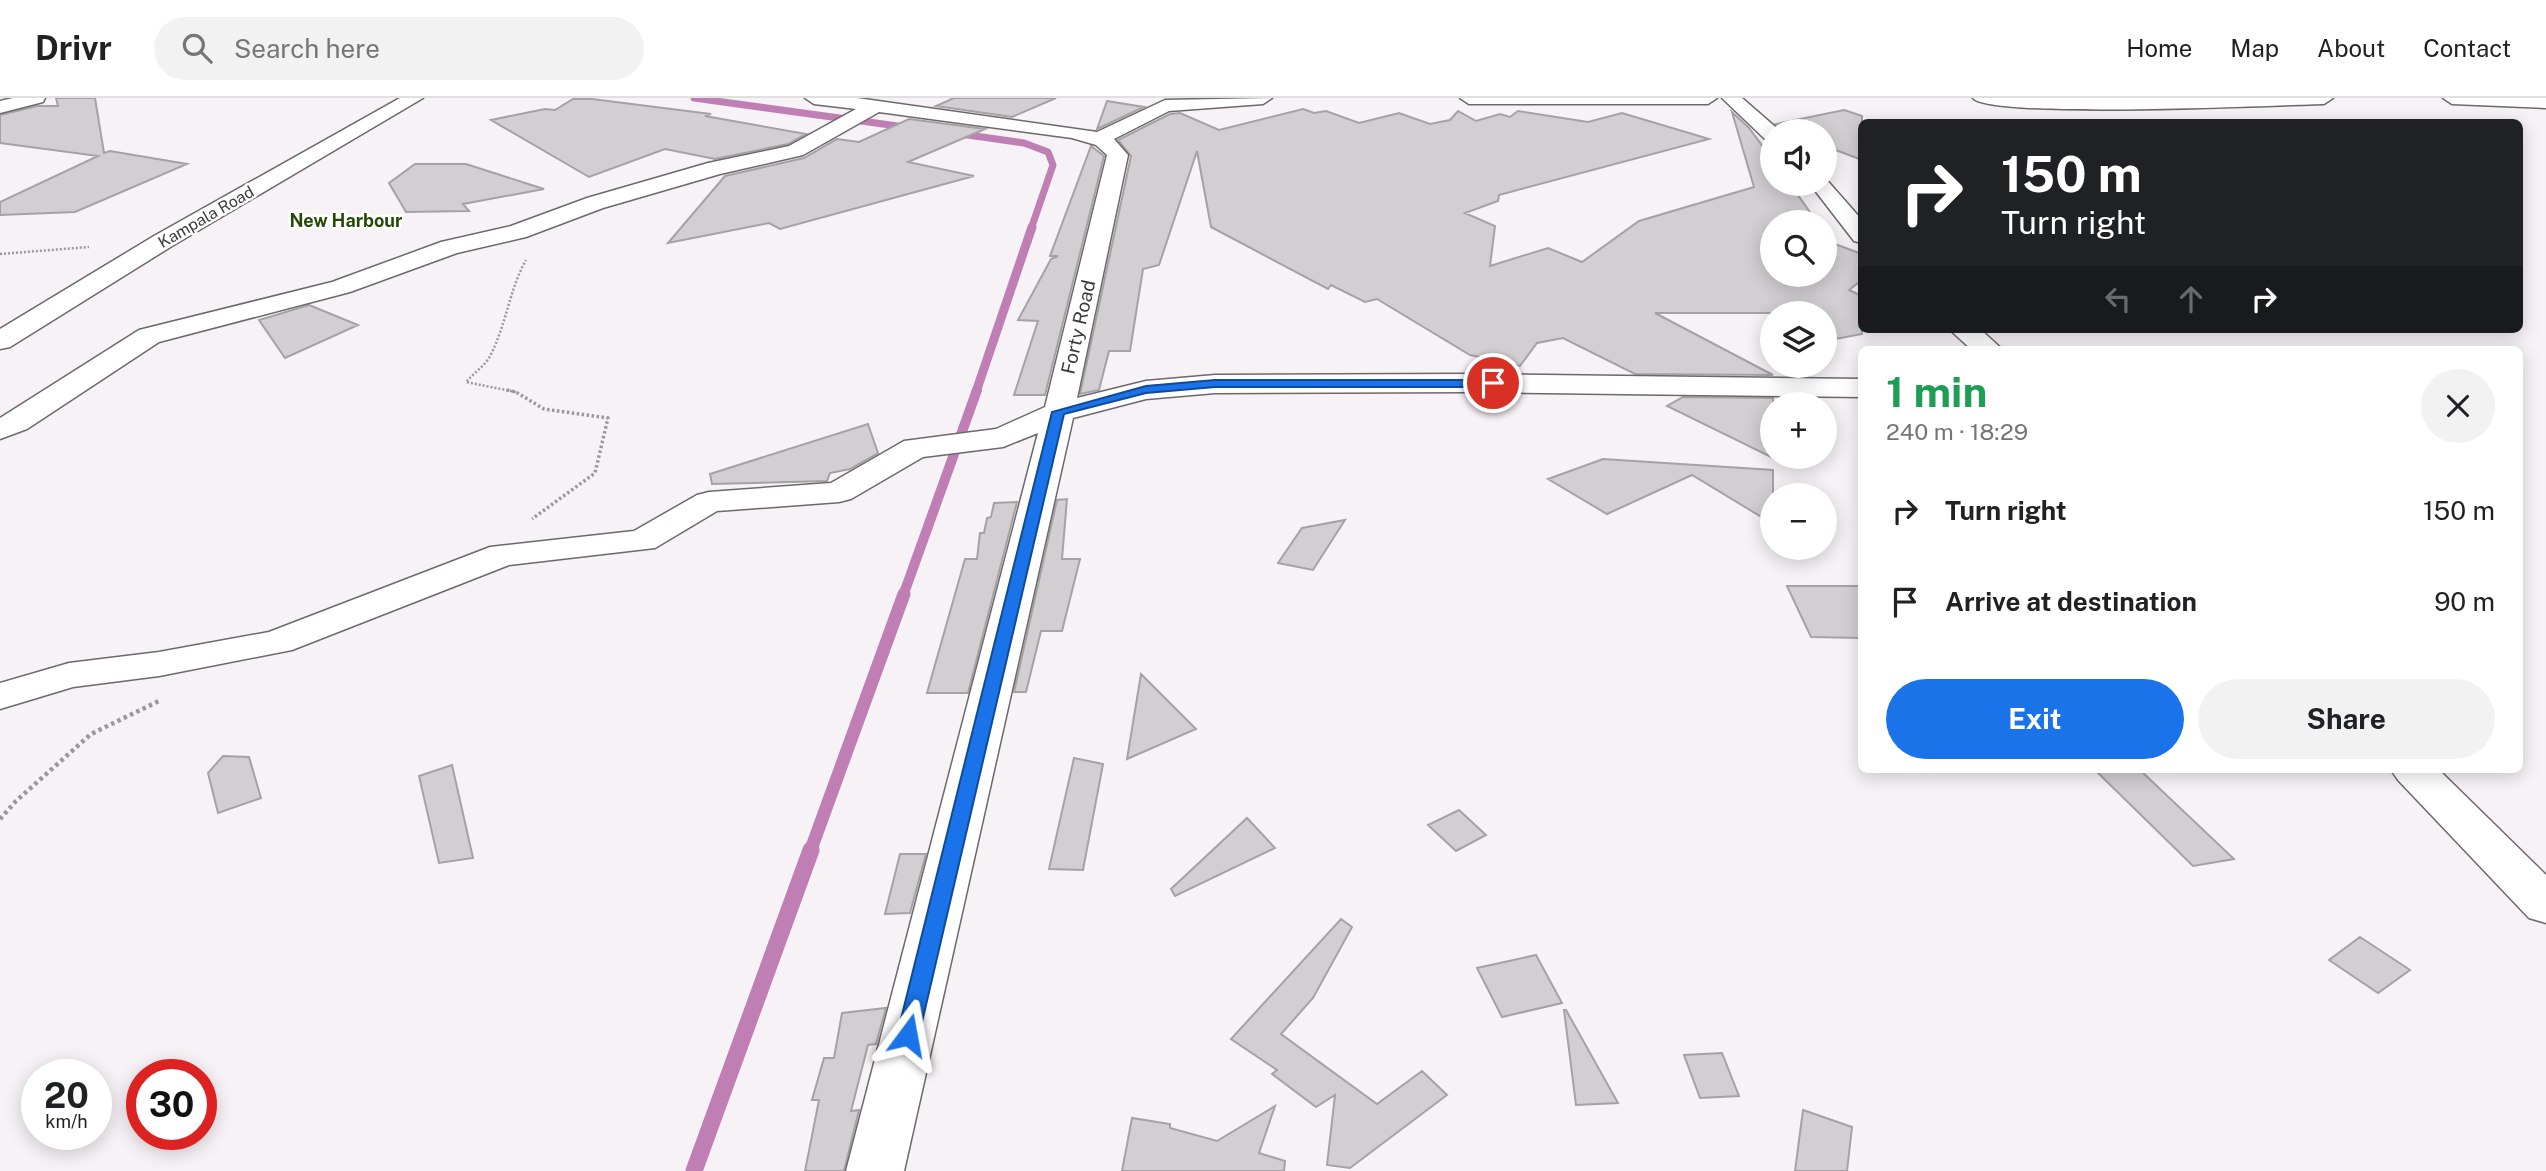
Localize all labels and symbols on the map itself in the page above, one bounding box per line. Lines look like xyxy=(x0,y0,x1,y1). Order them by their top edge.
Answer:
street label: Kampala Road xyxy=(155,182,257,252)
district label: New Harbour xyxy=(290,210,403,231)
street label: Forty Road xyxy=(1056,278,1100,376)
pin xyxy=(1463,353,1523,413)
position arrow xyxy=(871,998,945,1072)
speed limit sign: 30 xyxy=(126,1059,217,1150)

